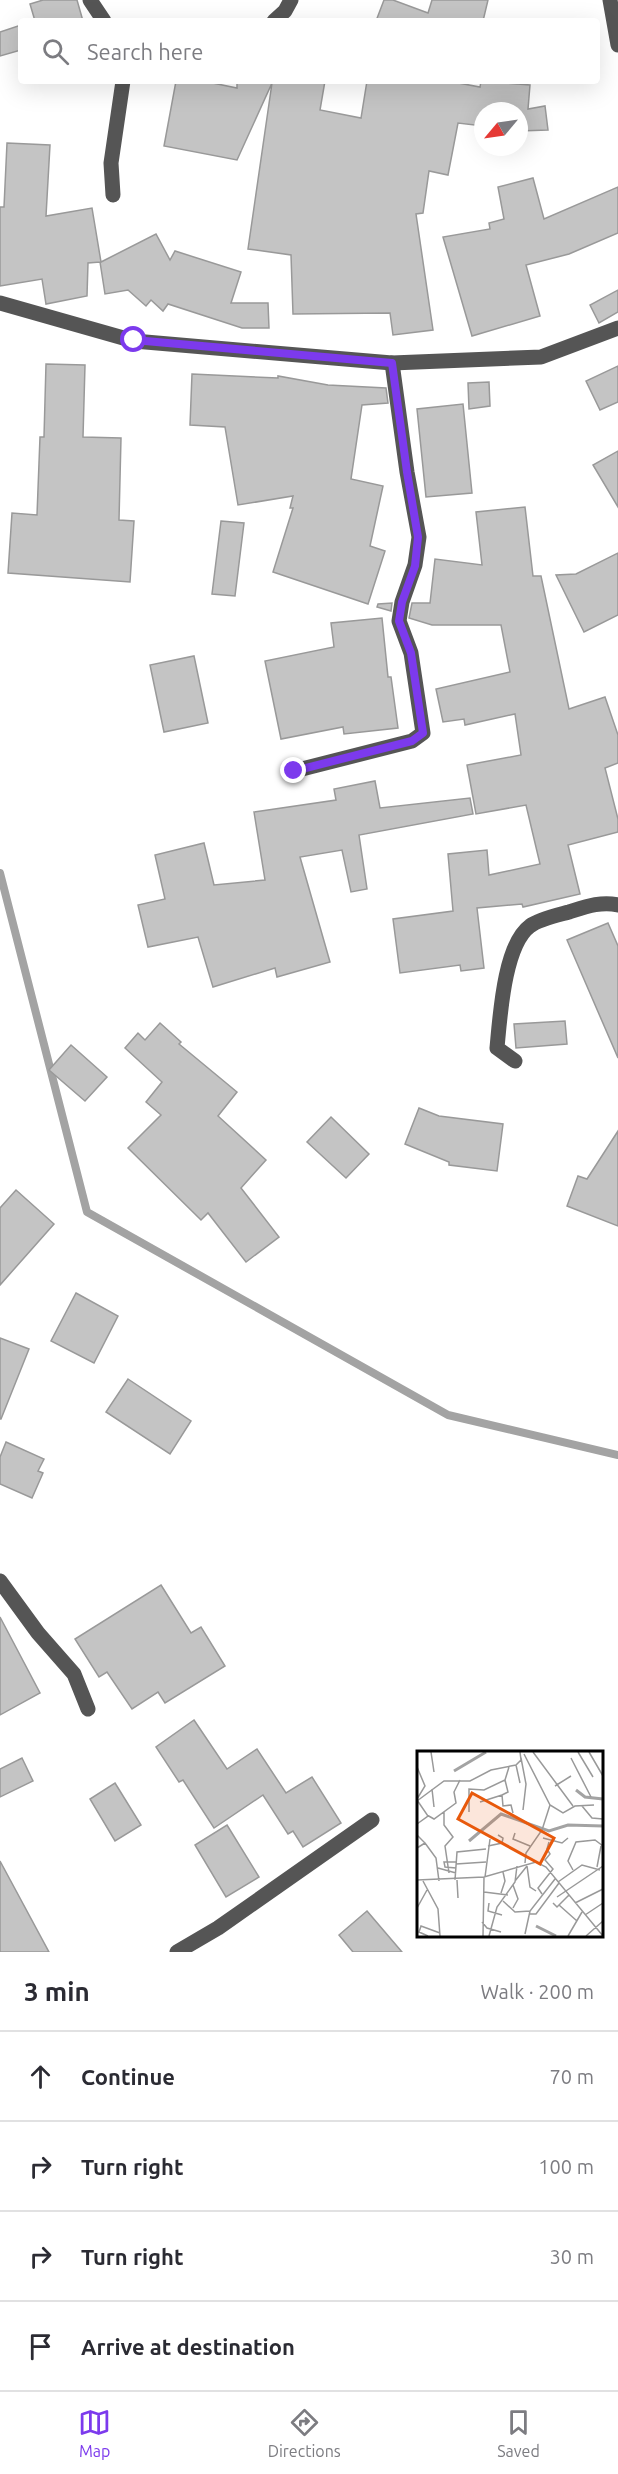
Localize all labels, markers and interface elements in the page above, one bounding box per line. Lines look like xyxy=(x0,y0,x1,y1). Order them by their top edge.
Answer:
search box xyxy=(18,18,600,84)
icon: search xyxy=(39,35,72,68)
text: Search here xyxy=(87,39,203,64)
north arrow xyxy=(474,102,528,156)
route start xyxy=(120,326,146,352)
route end xyxy=(280,757,306,783)
inset map xyxy=(417,1751,603,1937)
text: 3 min xyxy=(24,1977,90,2006)
text: Walk · 200 m xyxy=(481,1980,594,2003)
icon: ahead xyxy=(24,2060,57,2093)
text: Continue xyxy=(81,2064,175,2089)
text: 70 m xyxy=(550,2065,594,2088)
icon: right xyxy=(24,2150,57,2183)
text: Turn right xyxy=(81,2154,183,2179)
text: 100 m xyxy=(538,2155,594,2178)
icon: right xyxy=(24,2240,57,2273)
text: Turn right xyxy=(81,2244,183,2269)
text: 30 m xyxy=(550,2245,594,2268)
icon: arrive xyxy=(24,2330,57,2363)
text: Arrive at destination xyxy=(81,2334,295,2359)
tab: Map xyxy=(78,2406,111,2460)
tab: Directions xyxy=(268,2406,341,2460)
tab: Saved xyxy=(497,2406,540,2460)

